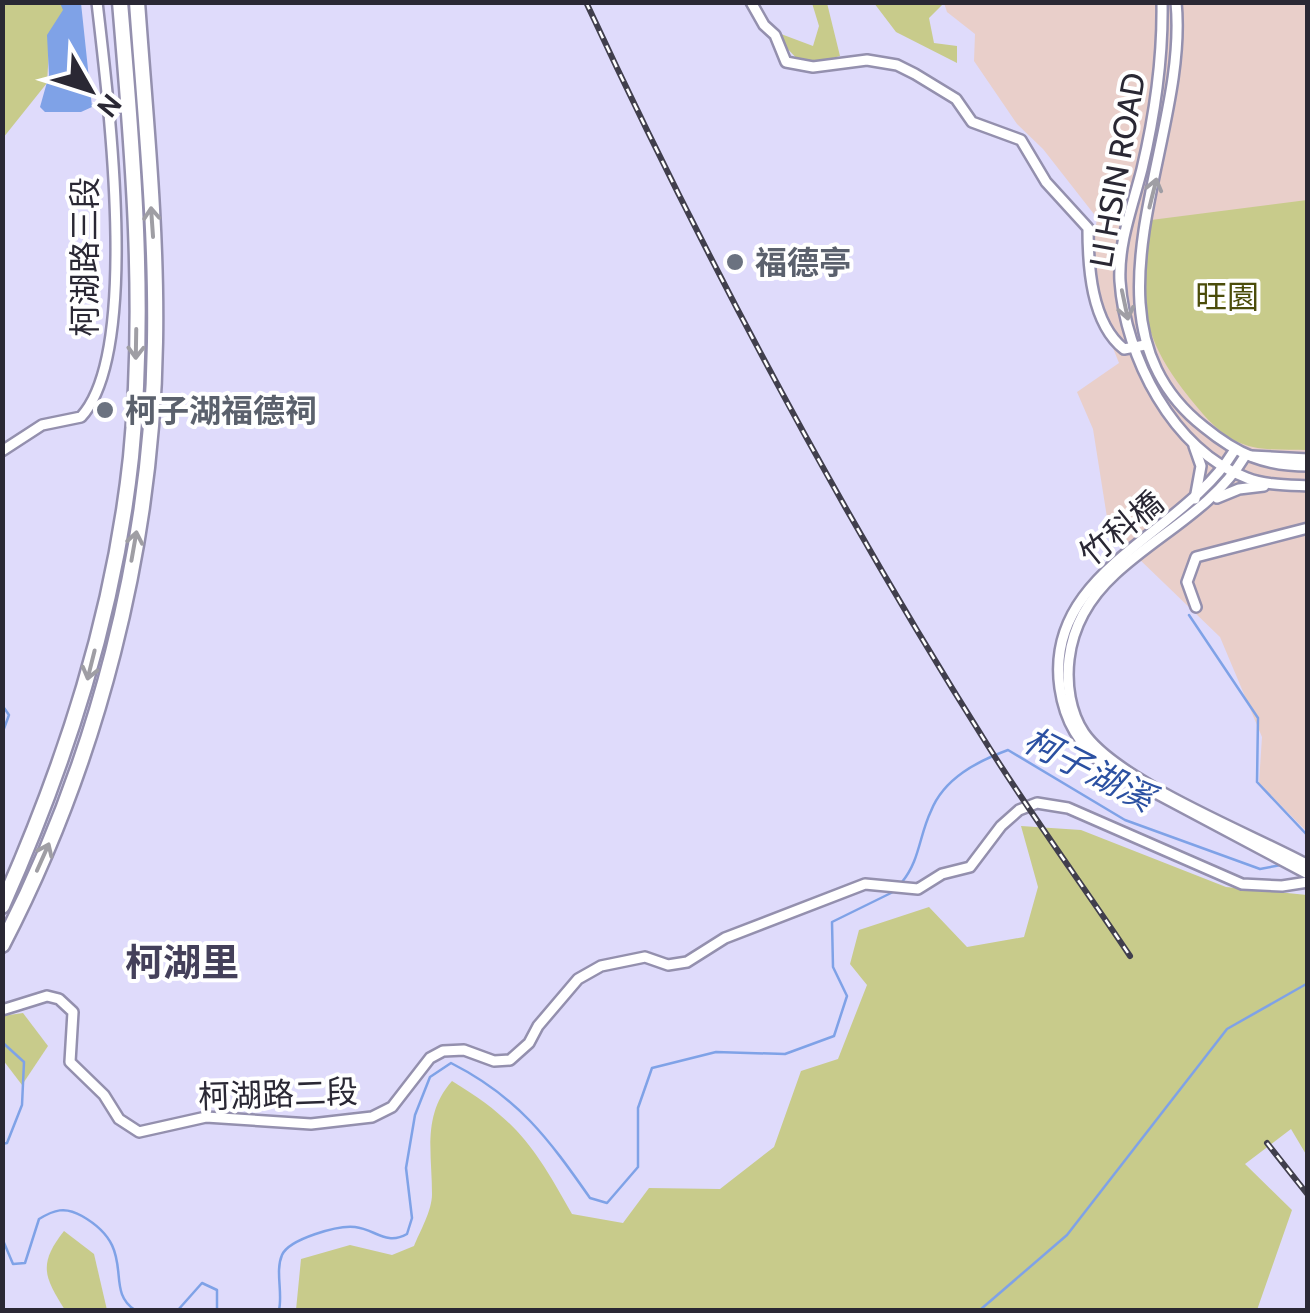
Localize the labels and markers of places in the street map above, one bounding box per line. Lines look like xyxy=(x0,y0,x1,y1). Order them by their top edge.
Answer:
place label: 福德亭 xyxy=(755,243,851,282)
marker: 福德亭 xyxy=(724,251,746,273)
place label: 柯子湖福德祠 xyxy=(125,391,317,430)
marker: 柯子湖福德祠 xyxy=(94,399,116,421)

